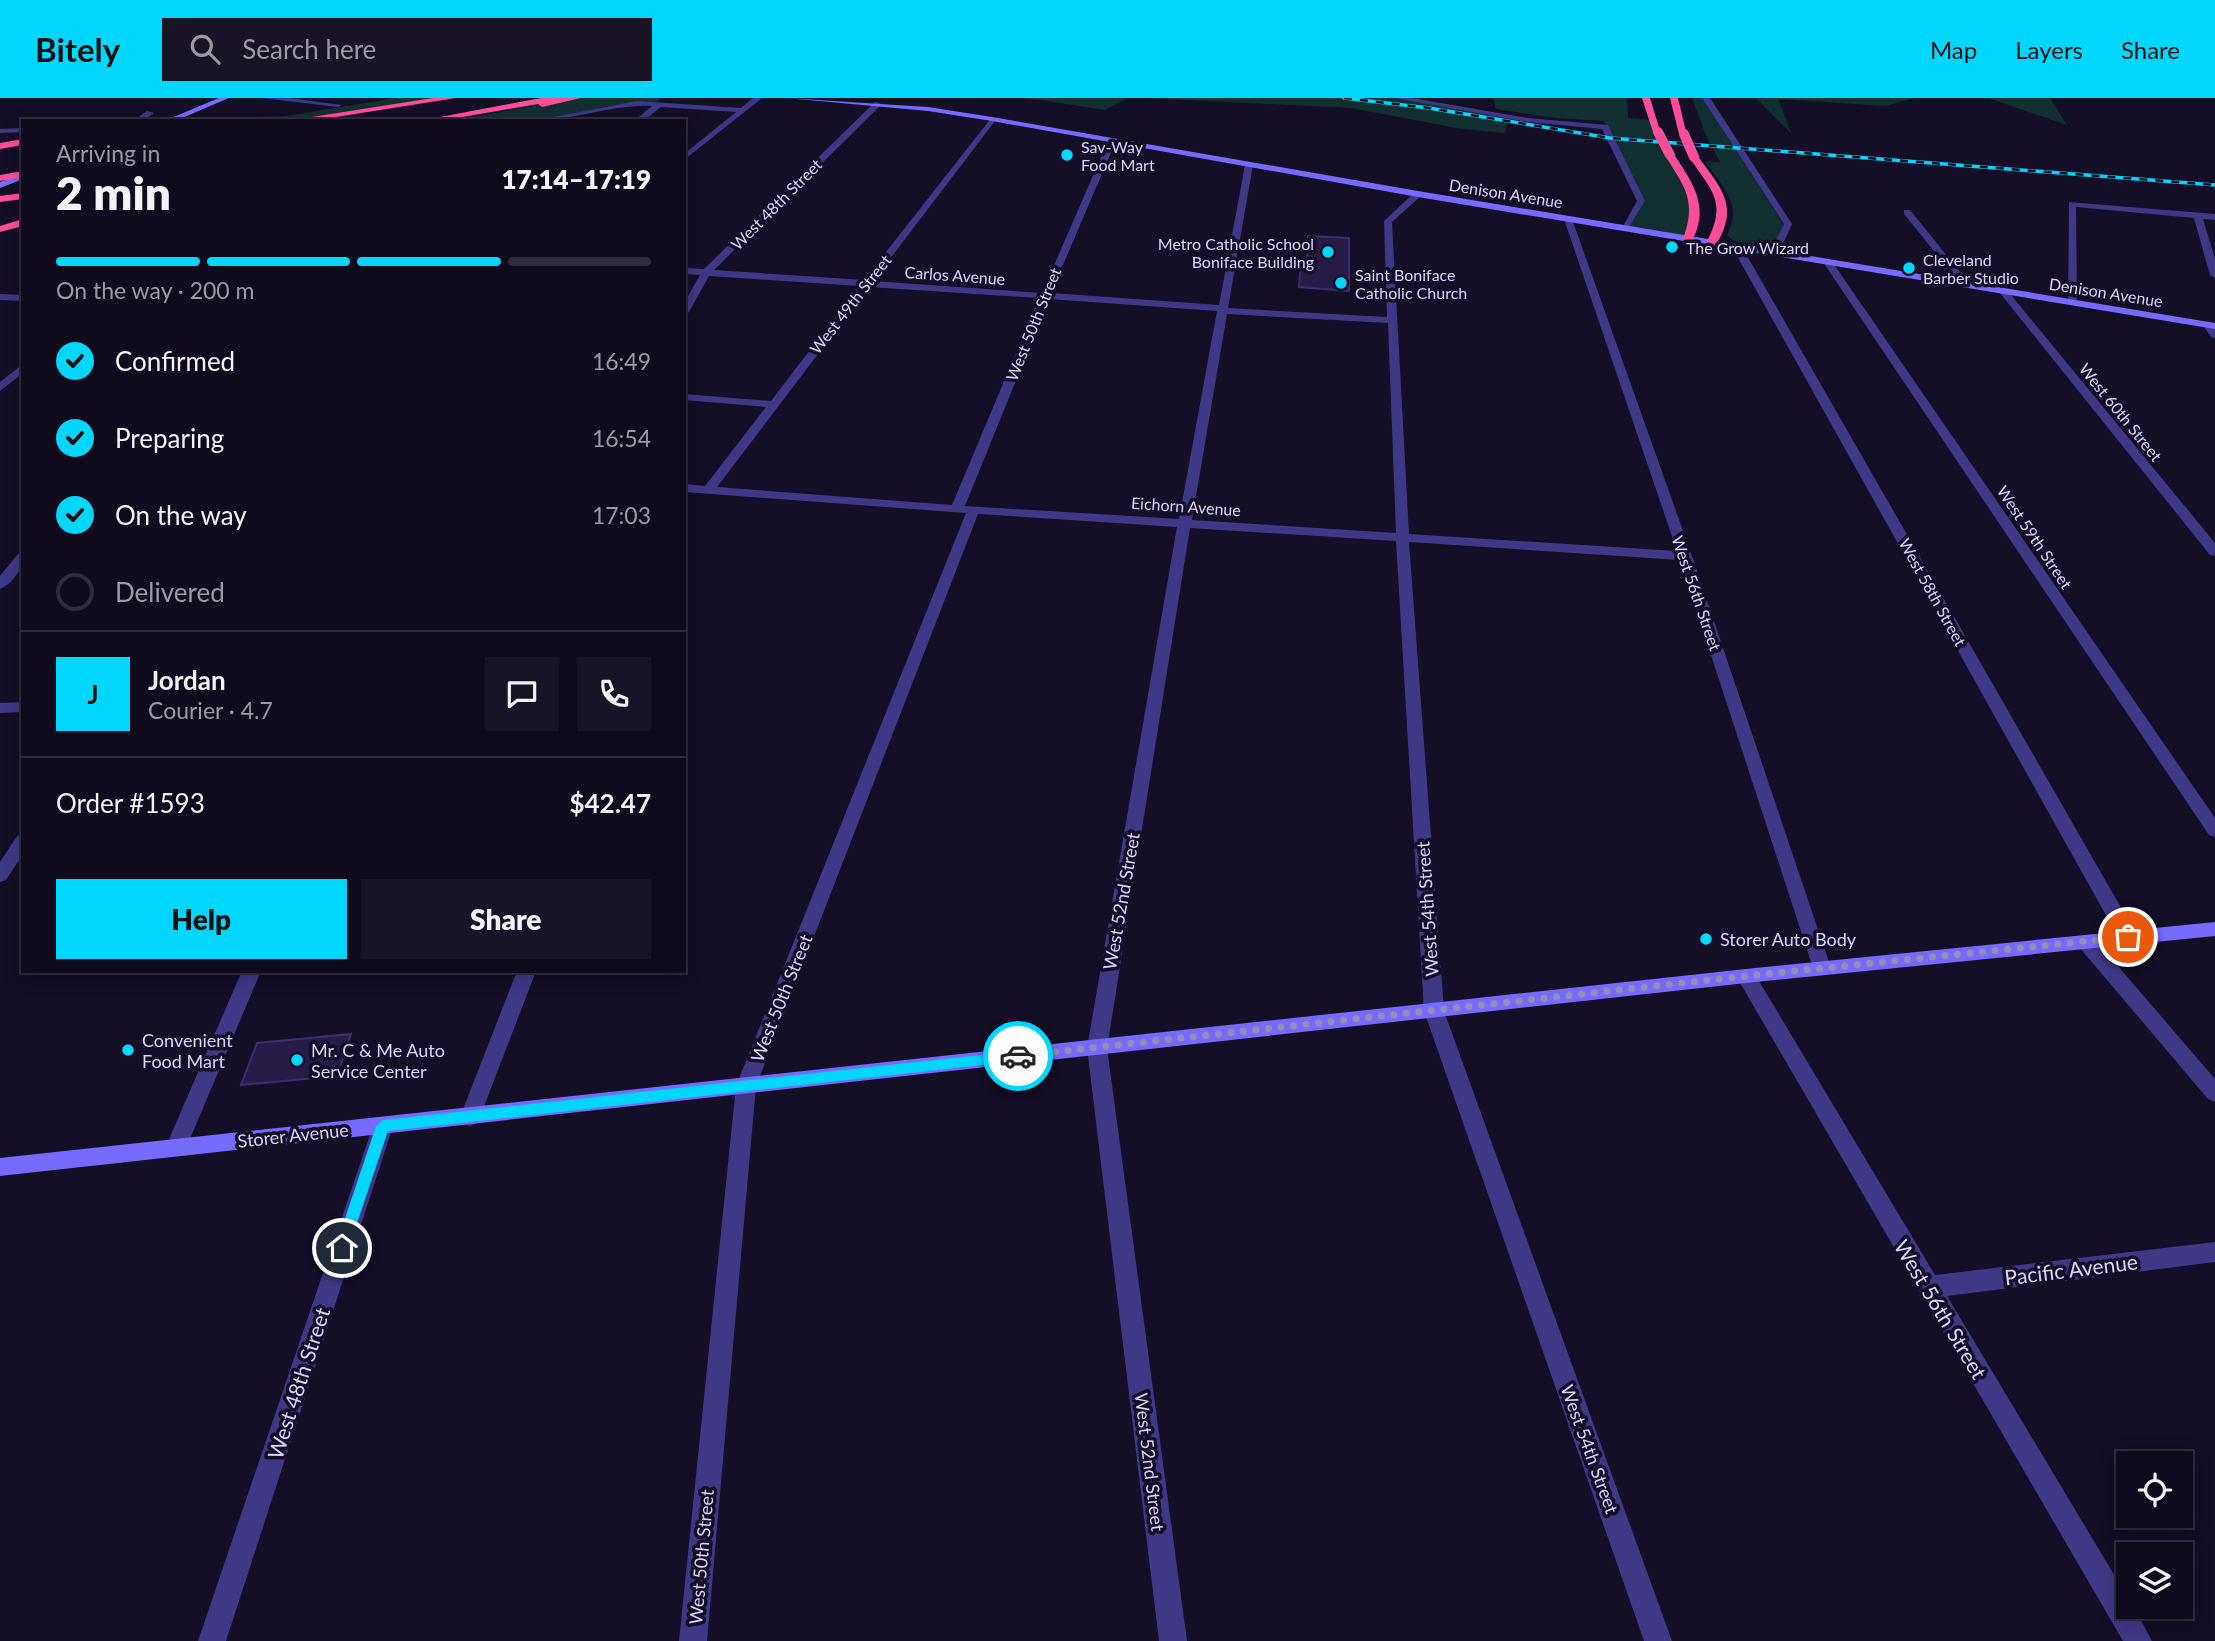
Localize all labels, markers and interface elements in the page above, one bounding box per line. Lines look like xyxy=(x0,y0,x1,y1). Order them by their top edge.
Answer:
search box xyxy=(162,18,652,81)
text: Bitely xyxy=(35,29,120,69)
icon: search xyxy=(186,30,224,68)
text: Search here xyxy=(242,33,376,65)
text: Map xyxy=(1930,35,1977,64)
text: Layers xyxy=(2015,35,2083,64)
text: Share xyxy=(2121,35,2180,64)
place label: Sav-Way Food Mart xyxy=(1081,137,1155,174)
text: Arriving in xyxy=(56,139,160,167)
marker: Sav-Way Food Mart xyxy=(1059,147,1075,163)
street label: West 48th Street xyxy=(727,155,825,253)
text: 17:14–17:19 xyxy=(501,163,651,195)
text: 2 min xyxy=(56,165,171,220)
street label: Denison Avenue xyxy=(1448,175,1564,211)
place label: Metro Catholic School Boniface Building xyxy=(1158,234,1314,271)
place label: The Grow Wizard xyxy=(1686,238,1809,257)
marker: The Grow Wizard xyxy=(1664,239,1680,255)
marker: Metro Catholic School Boniface Building xyxy=(1320,244,1336,260)
place label: Cleveland Barber Studio xyxy=(1923,250,2019,287)
street label: West 49th Street xyxy=(805,251,895,357)
marker: Cleveland Barber Studio xyxy=(1901,260,1917,276)
street label: Carlos Avenue xyxy=(904,262,1006,288)
street label: West 50th Street xyxy=(1002,264,1064,383)
place label: Saint Boniface Catholic Church xyxy=(1355,265,1467,302)
street label: Denison Avenue xyxy=(2048,274,2164,310)
marker: Saint Boniface Catholic Church xyxy=(1333,275,1349,291)
text: On the way · 200 m xyxy=(56,276,255,304)
icon: check xyxy=(56,342,94,380)
text: Confirmed xyxy=(115,345,235,377)
text: 16:49 xyxy=(592,347,651,375)
street label: West 60th Street xyxy=(2076,359,2166,465)
icon: check xyxy=(56,419,94,457)
text: Preparing xyxy=(115,422,224,454)
text: 16:54 xyxy=(592,424,651,452)
street label: West 59th Street xyxy=(1993,482,2077,592)
street label: Eichorn Avenue xyxy=(1130,493,1242,519)
icon: check xyxy=(56,496,94,534)
text: On the way xyxy=(115,499,247,531)
text: 17:03 xyxy=(592,501,651,529)
street label: West 56th Street xyxy=(1668,533,1726,653)
street label: West 58th Street xyxy=(1896,535,1971,649)
text: Delivered xyxy=(115,576,225,608)
button: chat xyxy=(485,657,559,731)
button: phone xyxy=(577,657,651,731)
text: Jordan xyxy=(148,664,226,696)
text: J xyxy=(87,678,99,710)
text: Courier · 4.7 xyxy=(148,696,273,724)
text: Order #1593 xyxy=(56,787,205,819)
text: $42.47 xyxy=(569,787,651,819)
street label: West 52nd Street xyxy=(1098,830,1144,971)
street label: West 54th Street xyxy=(1411,840,1443,977)
button: Help xyxy=(56,879,347,959)
button: Share xyxy=(361,879,651,959)
pin xyxy=(2098,907,2158,967)
icon: bag xyxy=(2109,918,2147,956)
place label: Storer Auto Body xyxy=(1720,928,1857,950)
street label: West 50th Street xyxy=(745,931,817,1065)
marker: Storer Auto Body xyxy=(1698,931,1714,947)
courier xyxy=(983,1021,1053,1091)
place label: Convenient Food Mart xyxy=(142,1029,233,1072)
icon: car xyxy=(999,1037,1037,1075)
place label: Mr. C & Me Auto Service Center xyxy=(311,1039,445,1082)
marker: Convenient Food Mart xyxy=(120,1042,136,1058)
marker: Mr. C & Me Auto Service Center xyxy=(289,1052,305,1068)
street label: Storer Avenue xyxy=(236,1118,350,1152)
pin xyxy=(312,1218,372,1278)
icon: home xyxy=(323,1229,361,1267)
street label: West 56th Street xyxy=(1890,1235,1993,1384)
street label: Pacific Avenue xyxy=(2003,1248,2139,1290)
street label: West 48th Street xyxy=(262,1304,334,1462)
street label: West 54th Street xyxy=(1557,1382,1624,1517)
street label: West 52nd Street xyxy=(1131,1392,1169,1533)
map controls xyxy=(2116,1451,2193,1619)
button: locate xyxy=(2116,1451,2193,1528)
street label: West 50th Street xyxy=(684,1488,718,1625)
button: layers xyxy=(2116,1542,2193,1619)

